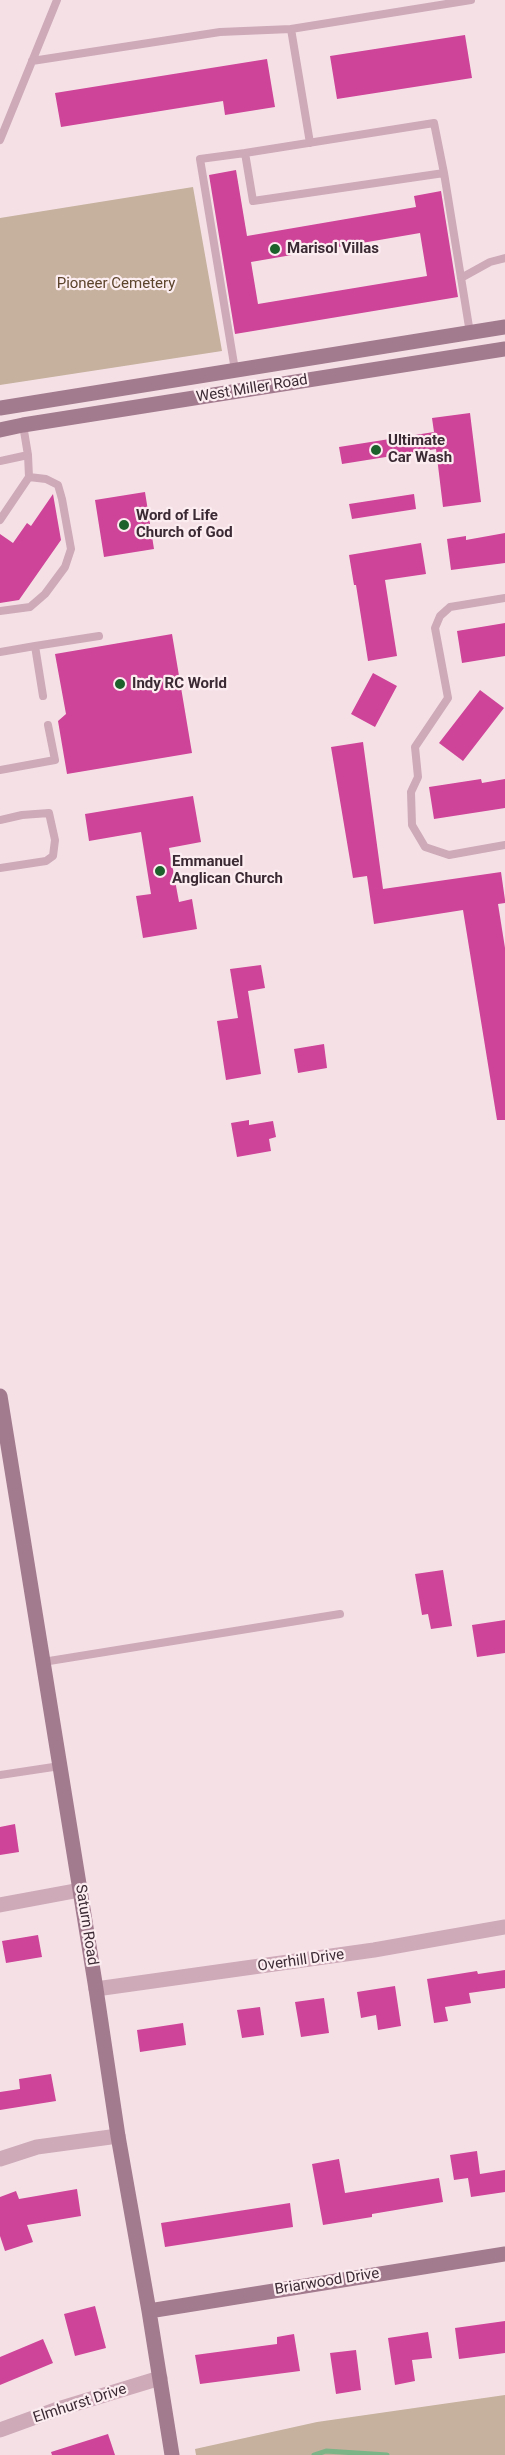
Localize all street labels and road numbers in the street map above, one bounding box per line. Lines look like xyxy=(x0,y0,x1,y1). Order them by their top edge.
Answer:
street label: West Miller Road xyxy=(195,371,309,407)
street label: Saturn Road xyxy=(71,1883,101,1967)
street label: Overhill Drive xyxy=(257,1946,345,1976)
street label: Briarwood Drive xyxy=(273,2265,381,2299)
street label: Elmhurst Drive xyxy=(31,2380,129,2428)

